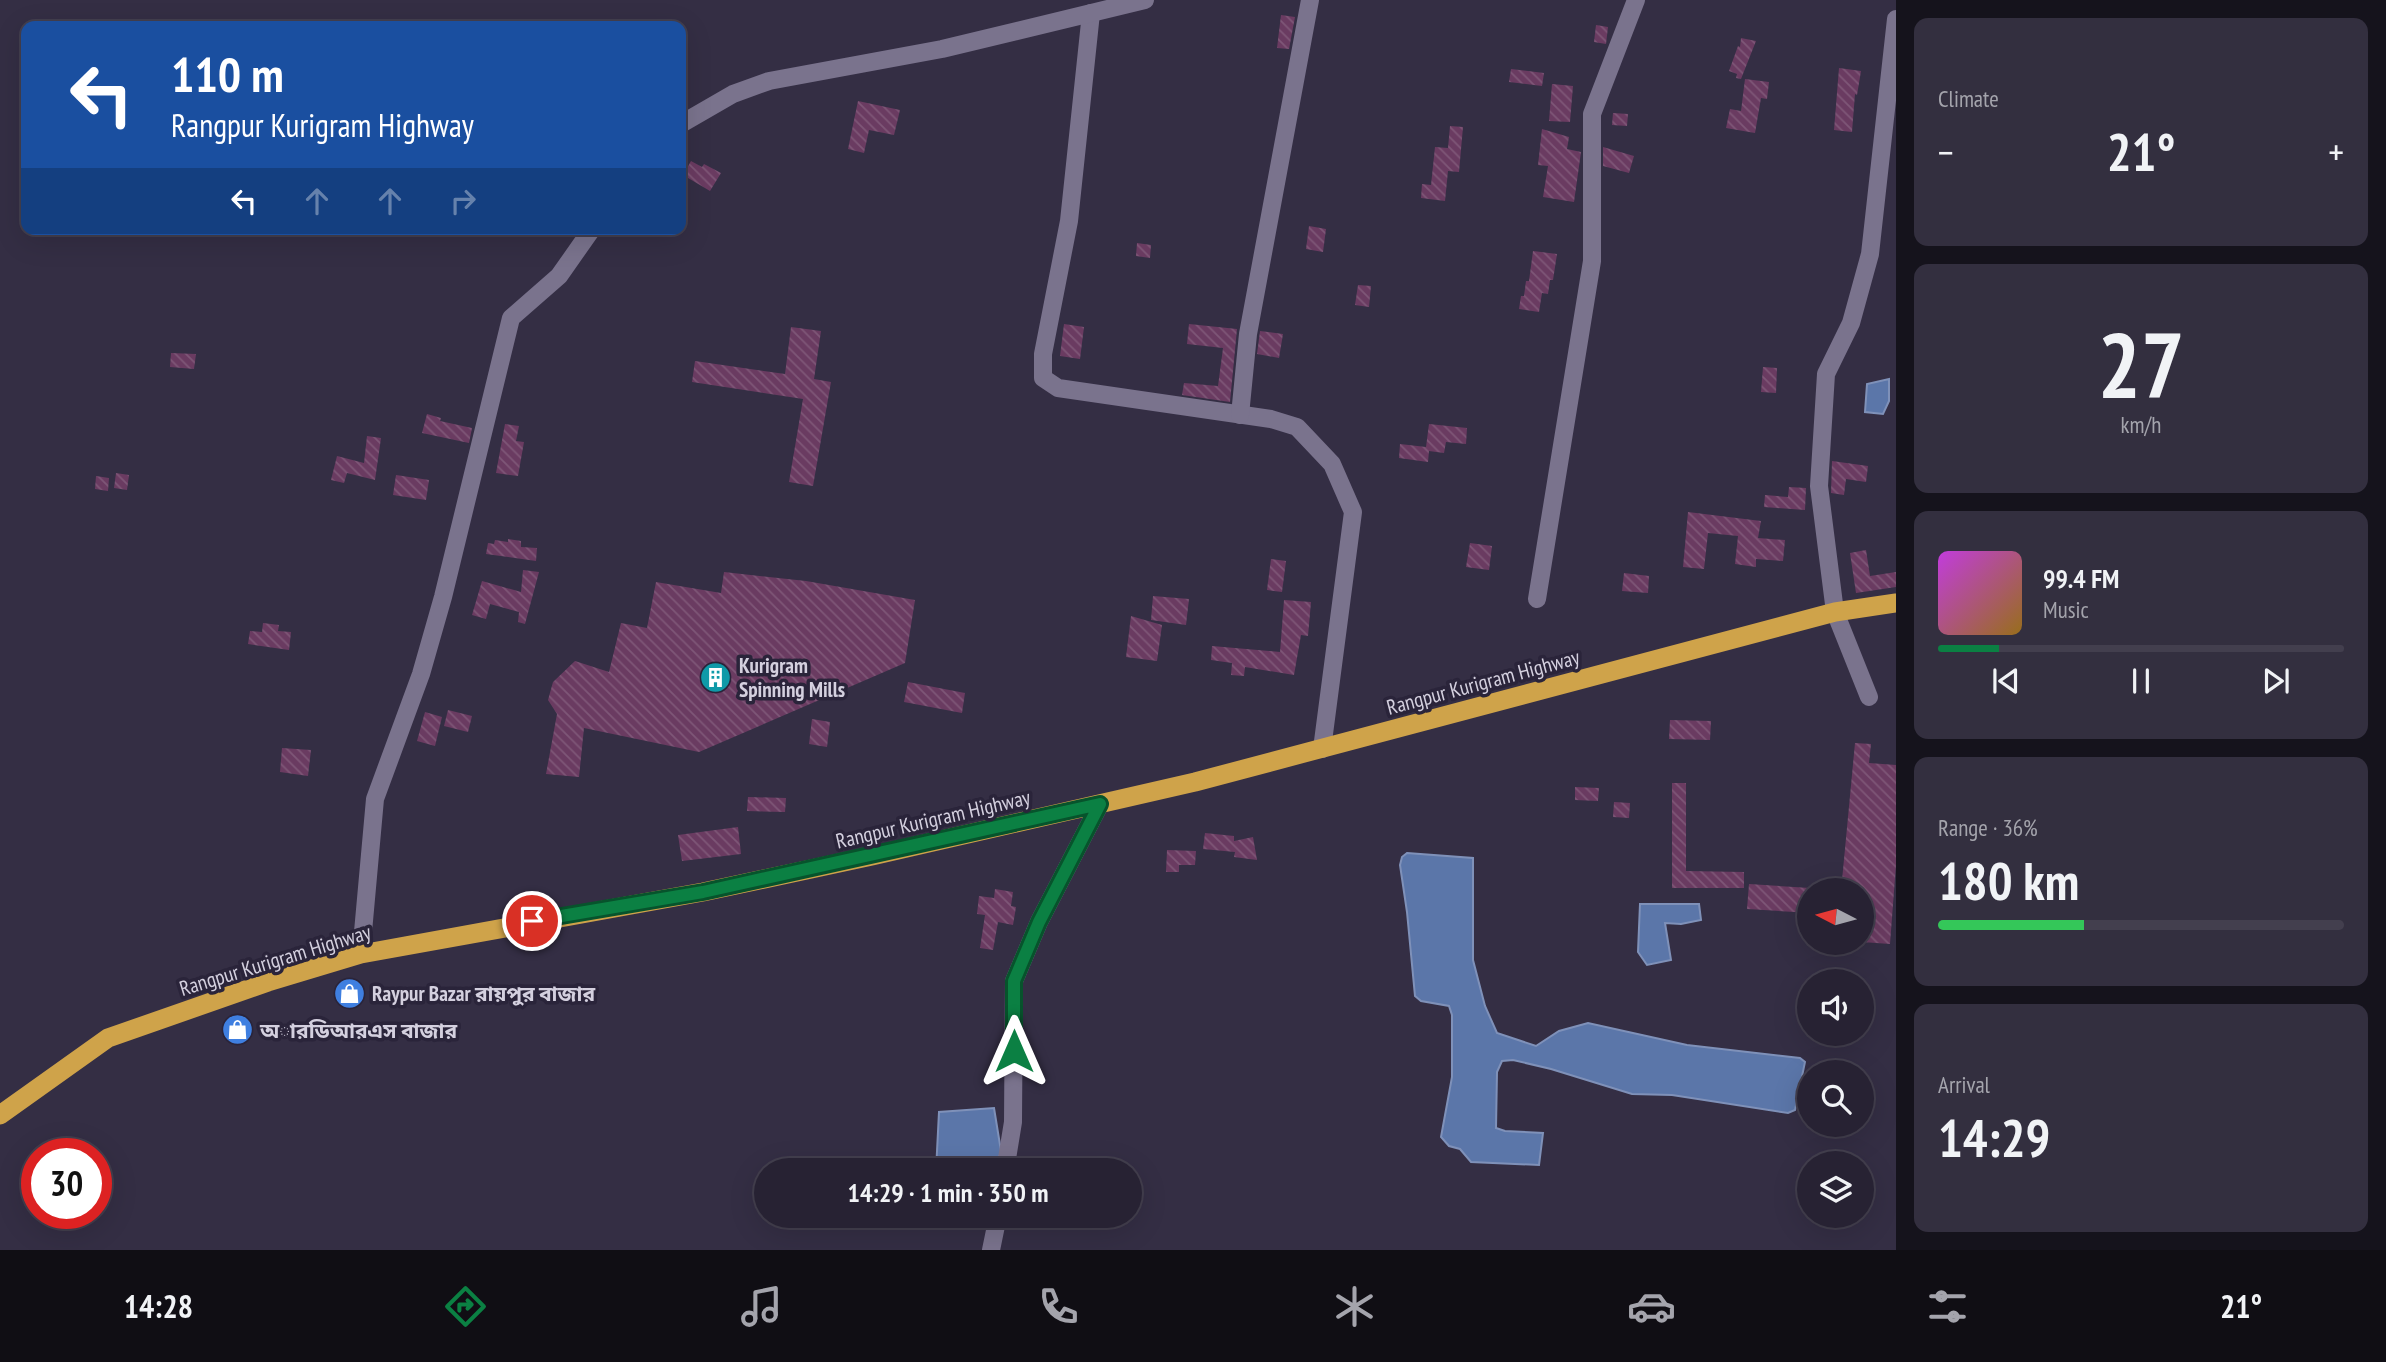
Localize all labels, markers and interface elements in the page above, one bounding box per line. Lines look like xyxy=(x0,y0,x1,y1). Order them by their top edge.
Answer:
text: 110 m xyxy=(171,42,284,106)
icon: left xyxy=(56,49,147,140)
text: Climate xyxy=(1938,84,1999,113)
text: Rangpur Kurigram Highway xyxy=(171,104,474,146)
text: 21° xyxy=(2107,118,2175,185)
text: − xyxy=(1938,127,1954,176)
text: + xyxy=(2328,127,2344,176)
icon: left xyxy=(225,182,263,220)
icon: ahead xyxy=(298,182,336,220)
icon: ahead xyxy=(371,182,409,220)
icon: right xyxy=(444,182,482,220)
text: 27 xyxy=(2098,305,2185,423)
text: km/h xyxy=(2121,410,2161,439)
text: 99.4 FM xyxy=(2043,562,2119,595)
text: Music xyxy=(2043,595,2089,624)
street label: Rangpur Kurigram Highway xyxy=(1384,643,1583,721)
place label: Kurigram Spinning Mills xyxy=(739,652,845,703)
building icon: Kurigram Spinning Mills xyxy=(699,660,733,694)
icon: previous xyxy=(1987,662,2025,700)
icon: pause xyxy=(2122,662,2160,700)
icon: next xyxy=(2257,662,2295,700)
street label: Rangpur Kurigram Highway xyxy=(833,783,1033,855)
text: Range · 36% xyxy=(1938,813,2038,842)
text: 180 km xyxy=(1938,847,2079,914)
north arrow xyxy=(1797,878,1874,956)
map controls xyxy=(1797,878,1874,1228)
pin xyxy=(502,891,562,951)
icon: arrive xyxy=(513,902,551,940)
street label: Rangpur Kurigram Highway xyxy=(176,918,374,1002)
button: sound xyxy=(1797,969,1874,1046)
shop icon: Raypur Bazar রায়পুর বাজার xyxy=(332,976,366,1010)
place label: Raypur Bazar রায়পুর বাজার xyxy=(372,980,595,1007)
shop icon: অারডিআরএস বাজার xyxy=(220,1013,254,1047)
position arrow xyxy=(977,1014,1051,1088)
place label: অারডিআরএস বাজার xyxy=(259,1017,457,1044)
button: search xyxy=(1797,1060,1874,1137)
text: Arrival xyxy=(1938,1070,1990,1099)
text: 14:29 xyxy=(1938,1104,2050,1171)
speed limit sign: 30 xyxy=(21,1138,112,1229)
button: layers xyxy=(1797,1151,1874,1228)
text: 14:29 · 1 min · 350 m xyxy=(848,1176,1048,1209)
icon: directions xyxy=(441,1282,490,1331)
icon: music xyxy=(737,1282,786,1331)
icon: phone xyxy=(1034,1282,1083,1331)
icon: climate xyxy=(1330,1282,1379,1331)
icon: car xyxy=(1627,1282,1676,1331)
icon: filters xyxy=(1923,1282,1972,1331)
text: 14:28 xyxy=(124,1285,193,1327)
text: 21° xyxy=(2220,1285,2262,1327)

